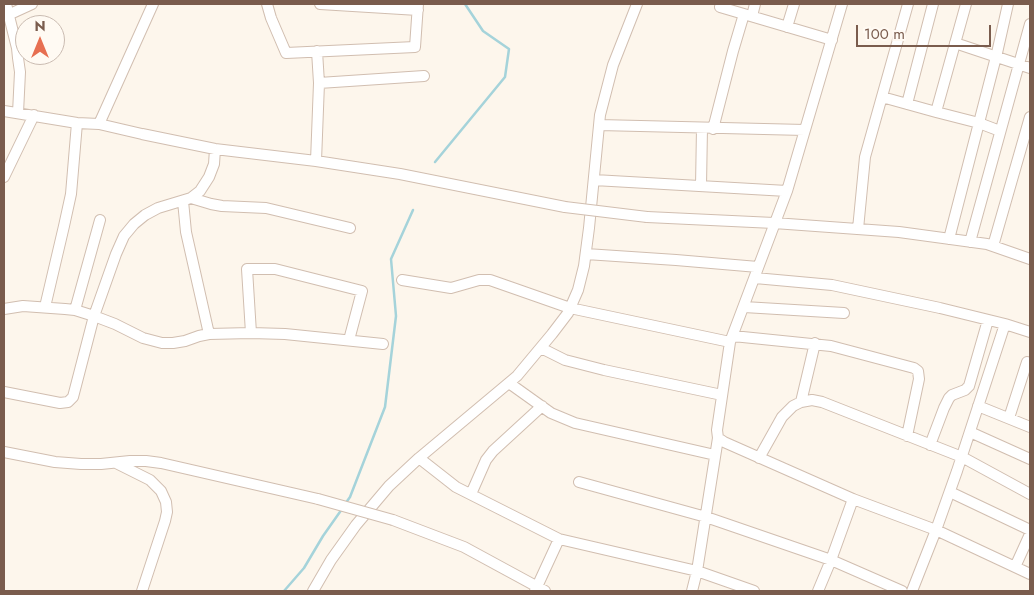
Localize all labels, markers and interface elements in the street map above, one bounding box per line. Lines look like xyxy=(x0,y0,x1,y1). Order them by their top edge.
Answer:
north arrow xyxy=(15,15,65,65)
scale bar xyxy=(859,15,994,47)
text: N xyxy=(34,16,46,36)
text: 100 m xyxy=(864,23,905,45)

